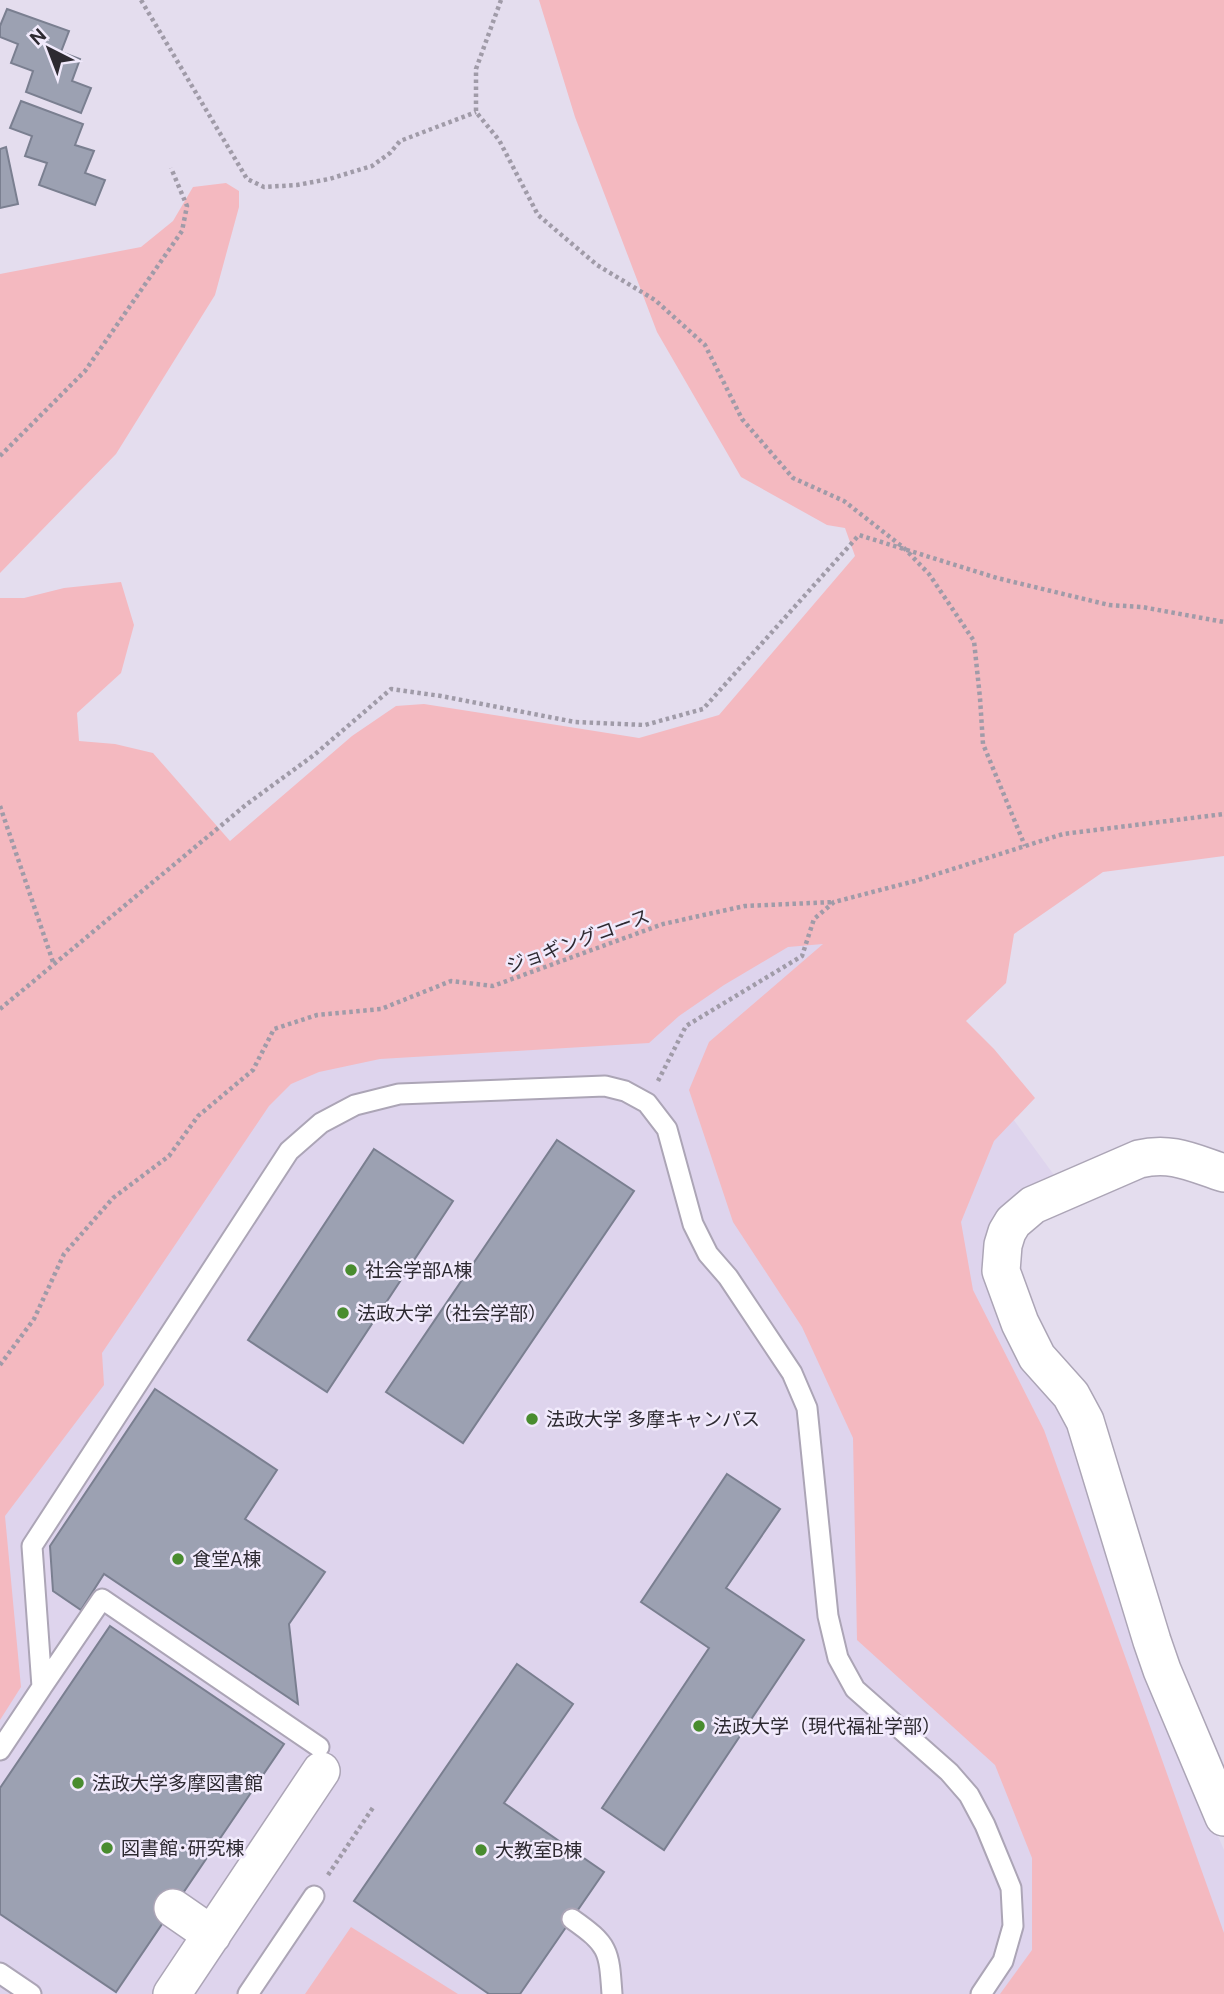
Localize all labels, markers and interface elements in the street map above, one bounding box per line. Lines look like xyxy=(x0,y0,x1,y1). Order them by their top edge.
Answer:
north arrow xyxy=(14,14,84,84)
text: N xyxy=(24,23,51,51)
street label: ジョギングコース xyxy=(503,903,653,979)
place label: 社会学部A棟 xyxy=(365,1258,473,1283)
marker: 社会学部A棟 xyxy=(343,1262,359,1278)
place label: 法政大学（社会学部） xyxy=(357,1301,547,1326)
marker: 法政大学（社会学部） xyxy=(335,1305,351,1321)
place label: 法政大学 多摩キャンパス xyxy=(546,1407,760,1432)
marker: 法政大学 多摩キャンパス xyxy=(524,1411,540,1427)
place label: 食堂A棟 xyxy=(192,1547,262,1572)
marker: 食堂A棟 xyxy=(170,1551,186,1567)
place label: 法政大学（現代福祉学部） xyxy=(713,1714,941,1739)
marker: 法政大学（現代福祉学部） xyxy=(691,1718,707,1734)
place label: 法政大学多摩図書館 xyxy=(92,1771,263,1796)
marker: 法政大学多摩図書館 xyxy=(70,1775,86,1791)
place label: 図書館･研究棟 xyxy=(121,1836,245,1861)
place label: 大教室B棟 xyxy=(495,1838,582,1863)
marker: 図書館･研究棟 xyxy=(99,1840,115,1856)
marker: 大教室B棟 xyxy=(473,1842,489,1858)

